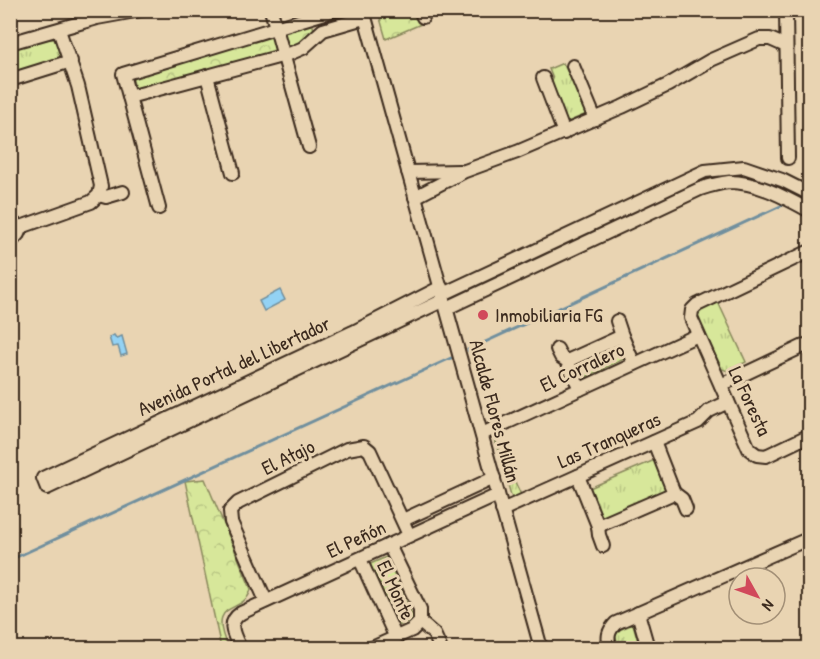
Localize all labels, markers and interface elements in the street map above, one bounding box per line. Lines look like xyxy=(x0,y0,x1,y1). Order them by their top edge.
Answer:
place label: Inmobiliaria FG xyxy=(495,301,603,328)
marker: Inmobiliaria FG xyxy=(476,308,490,322)
street label: Avenida Portal del Libertador xyxy=(133,309,335,422)
street label: El Corralero xyxy=(535,335,628,398)
street label: Alcalde Flores Millán xyxy=(463,336,528,485)
street label: La Foresta xyxy=(723,362,778,440)
street label: Las Tranqueras xyxy=(553,405,665,474)
street label: El Atajo xyxy=(257,432,319,481)
street label: El Peñón xyxy=(322,513,390,564)
street label: El Monte xyxy=(371,556,422,624)
north arrow xyxy=(727,566,787,626)
text: N xyxy=(757,595,780,616)

